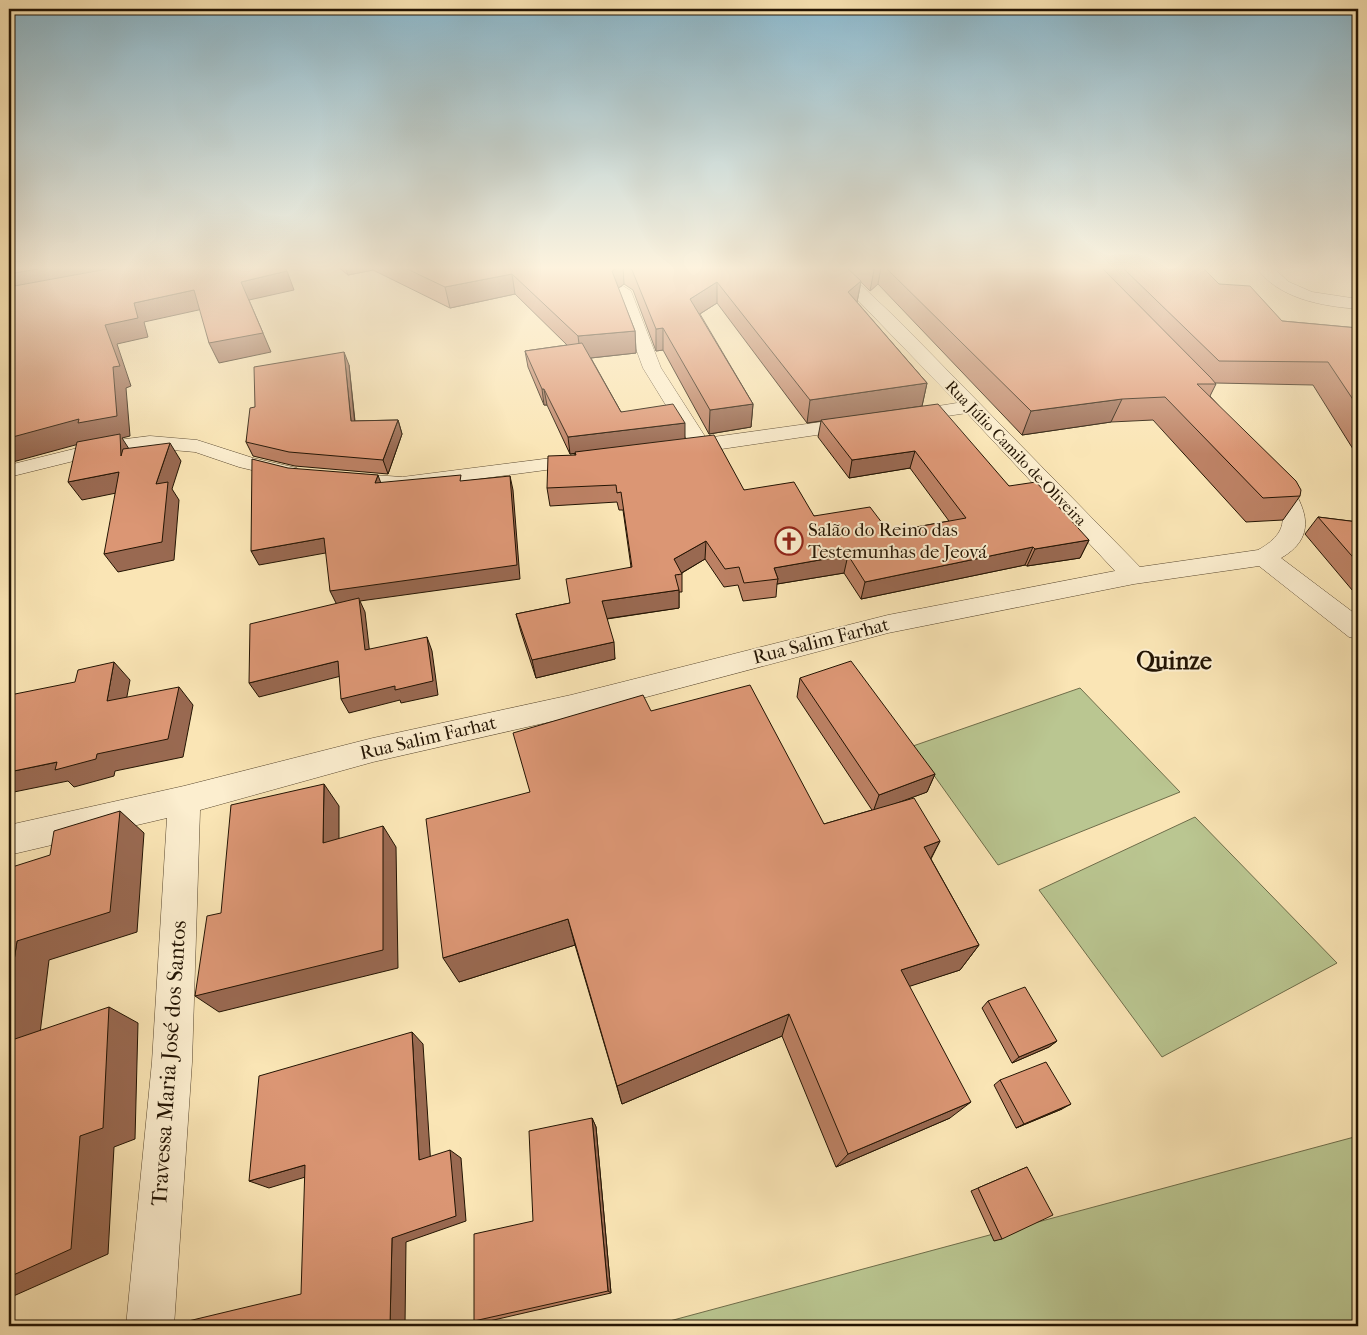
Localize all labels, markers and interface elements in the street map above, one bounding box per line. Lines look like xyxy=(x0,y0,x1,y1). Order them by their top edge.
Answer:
street label: Rua Júlio Camilo de Oliveira xyxy=(941,376,1091,530)
place label: Salão do Reino das Testemunhas de Jeová xyxy=(808,519,987,563)
church icon: Salão do Reino das Testemunhas de Jeová xyxy=(774,526,804,556)
street label: Rua Salim Farhat xyxy=(751,613,892,669)
district label: Quinze xyxy=(1136,647,1212,675)
street label: Rua Salim Farhat xyxy=(358,712,499,764)
street label: Travessa Maria José dos Santos xyxy=(146,919,192,1207)

